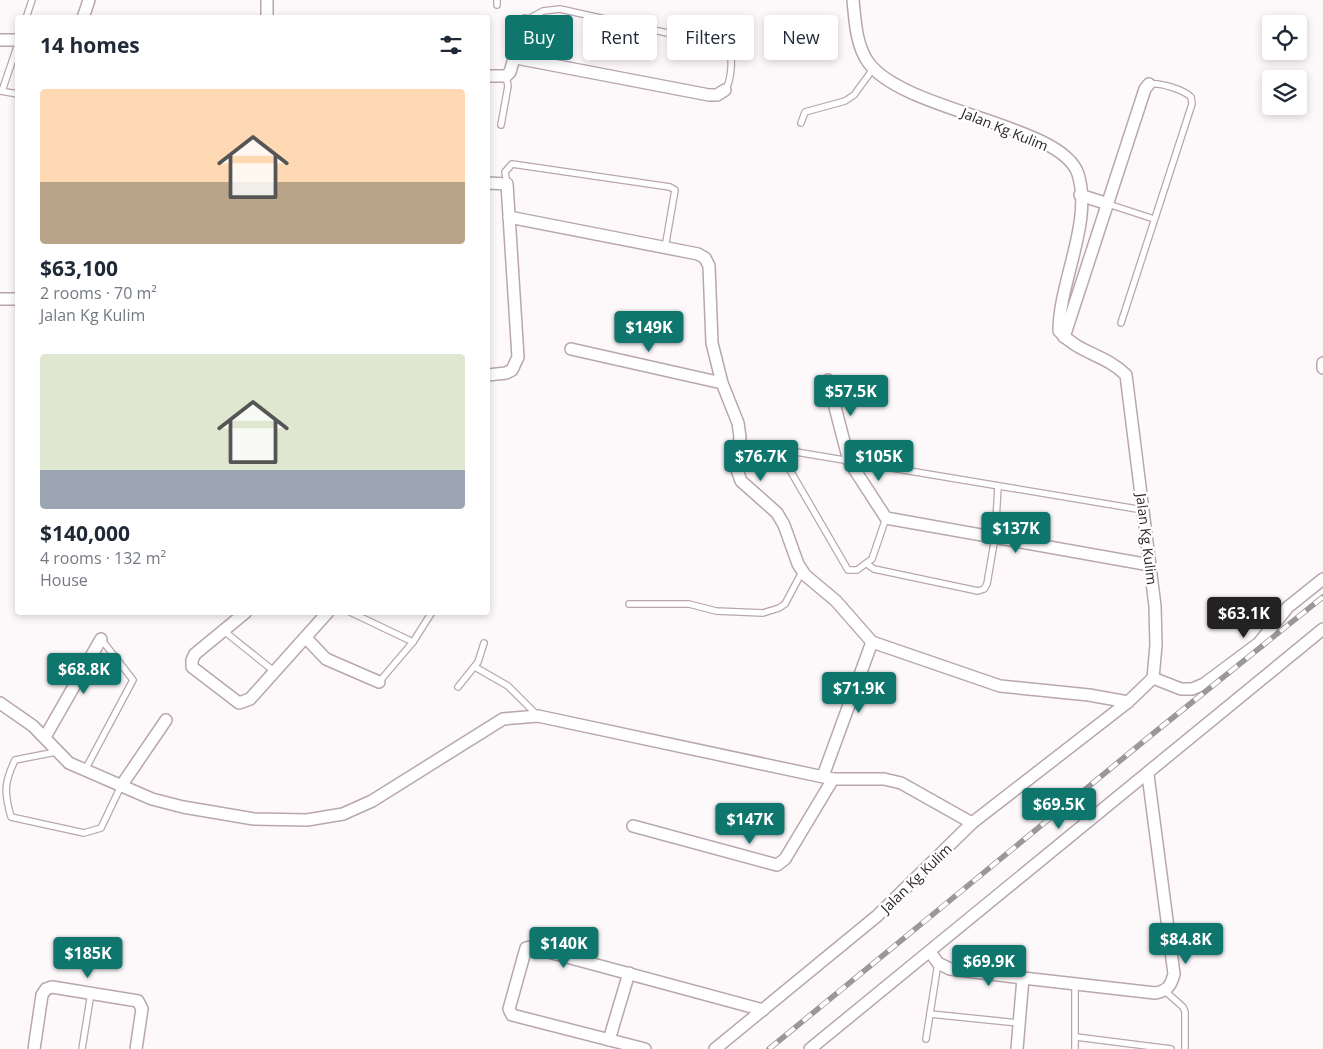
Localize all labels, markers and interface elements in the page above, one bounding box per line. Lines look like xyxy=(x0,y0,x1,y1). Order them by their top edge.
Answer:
chip: Buy xyxy=(505,15,573,60)
chip: Rent xyxy=(583,15,657,60)
chip: Filters xyxy=(667,15,754,60)
chip: New xyxy=(764,15,838,60)
map controls xyxy=(1262,15,1307,115)
button: locate xyxy=(1262,15,1307,60)
text: 14 homes xyxy=(40,31,140,59)
icon: filters xyxy=(437,31,465,59)
button: layers xyxy=(1262,70,1307,115)
street label: Jalan Kg Kulim xyxy=(957,102,1051,155)
icon: home xyxy=(208,122,298,212)
text: $63,100 xyxy=(40,254,118,282)
text: 2 rooms · 70 m² xyxy=(40,282,157,304)
text: Jalan Kg Kulim xyxy=(40,304,145,326)
pin: $149K xyxy=(614,310,684,353)
text: $149K xyxy=(625,316,673,338)
pin: $57.5K xyxy=(810,374,892,417)
text: $57.5K xyxy=(825,380,877,402)
icon: home xyxy=(208,387,298,477)
pin: $76.7K xyxy=(720,440,802,482)
pin: $105K xyxy=(844,440,914,482)
text: $76.7K xyxy=(735,445,787,467)
text: $105K xyxy=(855,445,903,467)
street label: Jalan Kg Kulim xyxy=(1132,490,1162,586)
pin: $137K xyxy=(981,512,1051,554)
text: $137K xyxy=(992,517,1040,539)
text: $140,000 xyxy=(40,519,130,547)
text: 4 rooms · 132 m² xyxy=(40,547,166,569)
text: House xyxy=(40,569,88,591)
pin: $63.1K xyxy=(1203,596,1285,639)
text: $63.1K xyxy=(1218,602,1270,624)
pin: $68.8K xyxy=(43,652,125,695)
text: $68.8K xyxy=(58,658,110,680)
pin: $71.9K xyxy=(818,672,900,714)
text: $71.9K xyxy=(833,677,885,699)
pin: $69.5K xyxy=(1018,788,1100,830)
text: $69.5K xyxy=(1033,793,1085,815)
pin: $147K xyxy=(715,802,785,845)
text: $147K xyxy=(726,808,774,830)
street label: Jalan Kg Kulim xyxy=(875,839,956,918)
pin: $84.8K xyxy=(1145,922,1227,965)
pin: $140K xyxy=(529,926,599,969)
text: $84.8K xyxy=(1160,928,1212,950)
text: $140K xyxy=(540,932,588,954)
pin: $185K xyxy=(53,936,123,979)
text: $185K xyxy=(64,942,112,964)
pin: $69.9K xyxy=(948,944,1030,987)
text: $69.9K xyxy=(963,950,1015,972)

